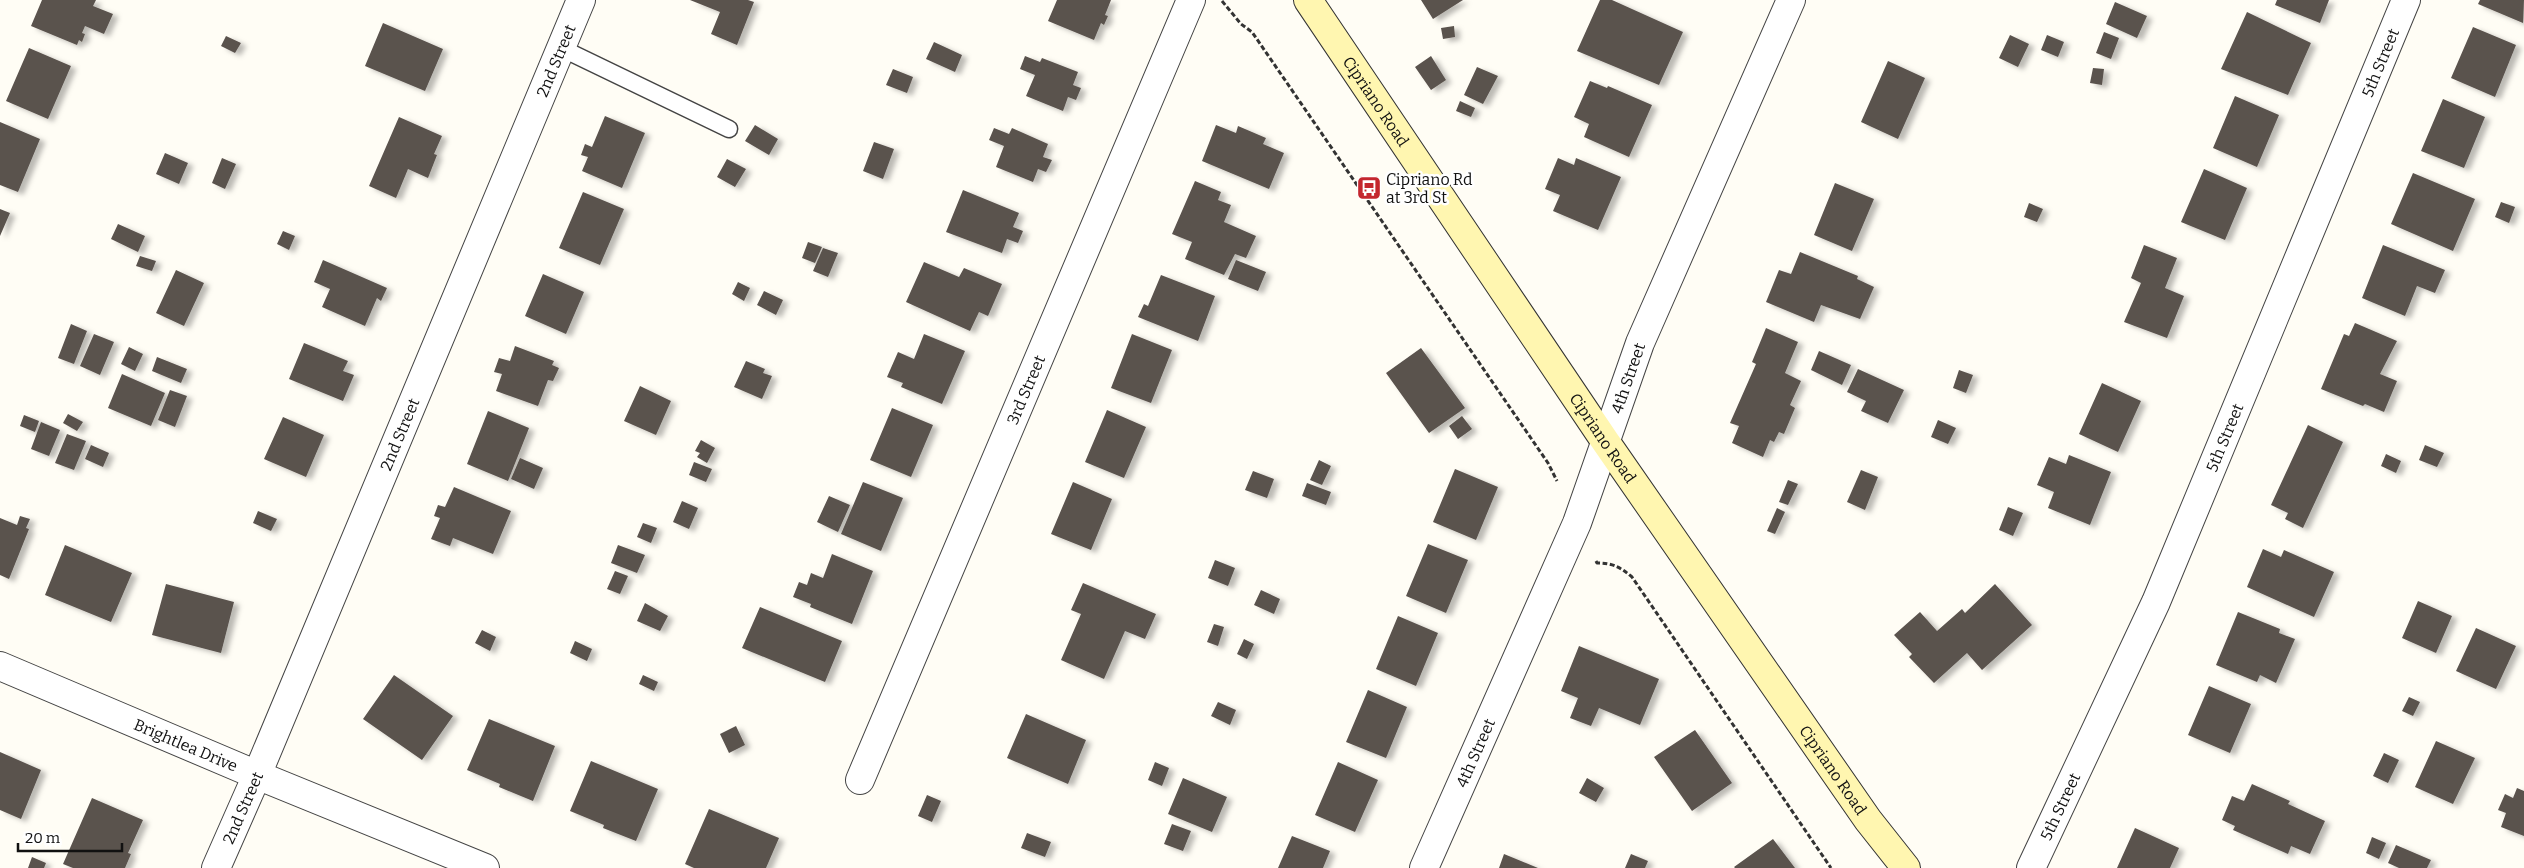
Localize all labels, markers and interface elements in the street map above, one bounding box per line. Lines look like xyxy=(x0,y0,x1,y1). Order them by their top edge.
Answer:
street label: 2nd Street xyxy=(533,21,580,100)
street label: 5th Street xyxy=(2358,25,2403,100)
street label: Cipriano Road xyxy=(1339,53,1413,151)
place label: Cipriano Rd at 3rd St xyxy=(1386,170,1473,207)
bus stop icon: Cipriano Rd at 3rd St xyxy=(1356,175,1382,201)
street label: 4th Street xyxy=(1607,340,1649,416)
street label: 3rd Street xyxy=(1003,352,1049,427)
street label: Cipriano Road xyxy=(1565,390,1640,487)
street label: 2nd Street xyxy=(376,395,424,473)
street label: 5th Street xyxy=(2202,400,2248,475)
street label: Brightlea Drive xyxy=(131,715,240,776)
street label: 4th Street xyxy=(1452,715,1499,790)
street label: Cipriano Road xyxy=(1795,722,1871,819)
street label: 2nd Street xyxy=(219,769,267,847)
street label: 5th Street xyxy=(2036,770,2084,844)
scale bar xyxy=(18,820,121,852)
text: 20 m xyxy=(25,829,61,847)

